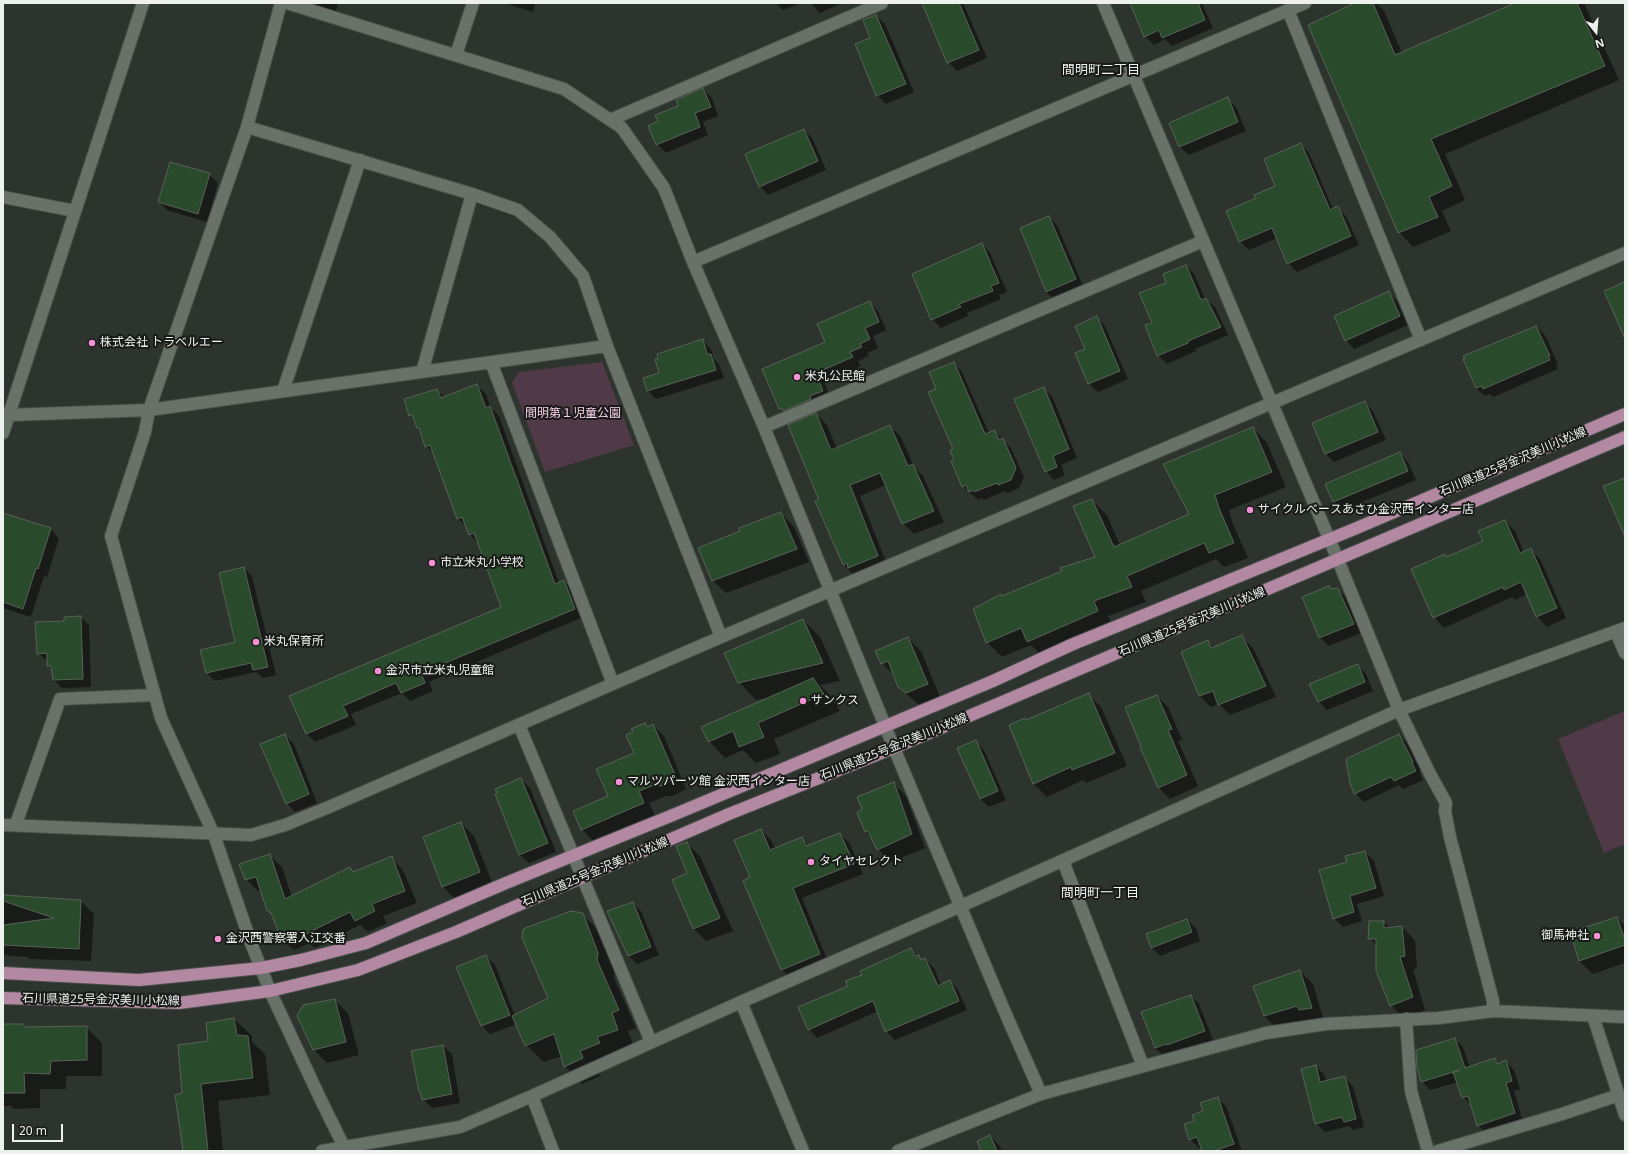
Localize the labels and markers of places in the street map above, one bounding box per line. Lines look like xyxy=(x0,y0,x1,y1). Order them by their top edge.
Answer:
place label: 株式会社 トラベルエー xyxy=(100,336,223,350)
marker: 株式会社 トラベルエー xyxy=(87,338,97,348)
place label: 米丸公民館 xyxy=(805,370,865,384)
marker: 米丸公民館 xyxy=(792,372,802,382)
place label: サイクルベースあさひ金沢西インター店 xyxy=(1258,503,1474,517)
marker: サイクルベースあさひ金沢西インター店 xyxy=(1245,505,1255,515)
place label: 市立米丸小学校 xyxy=(440,556,524,570)
marker: 市立米丸小学校 xyxy=(427,558,437,568)
place label: 米丸保育所 xyxy=(264,635,324,649)
marker: 米丸保育所 xyxy=(251,637,261,647)
place label: 金沢市立米丸児童館 xyxy=(386,664,494,678)
marker: 金沢市立米丸児童館 xyxy=(373,666,383,676)
place label: サンクス xyxy=(811,694,859,708)
marker: サンクス xyxy=(798,696,808,706)
place label: マルツパーツ館 金沢西インター店 xyxy=(627,775,810,789)
marker: マルツパーツ館 金沢西インター店 xyxy=(614,777,624,787)
place label: タイヤセレクト xyxy=(819,855,903,869)
marker: タイヤセレクト xyxy=(806,857,816,867)
place label: 御馬神社 xyxy=(1541,929,1589,943)
marker: 御馬神社 xyxy=(1592,931,1602,941)
place label: 金沢西警察署入江交番 xyxy=(226,932,346,946)
marker: 金沢西警察署入江交番 xyxy=(213,934,223,944)

